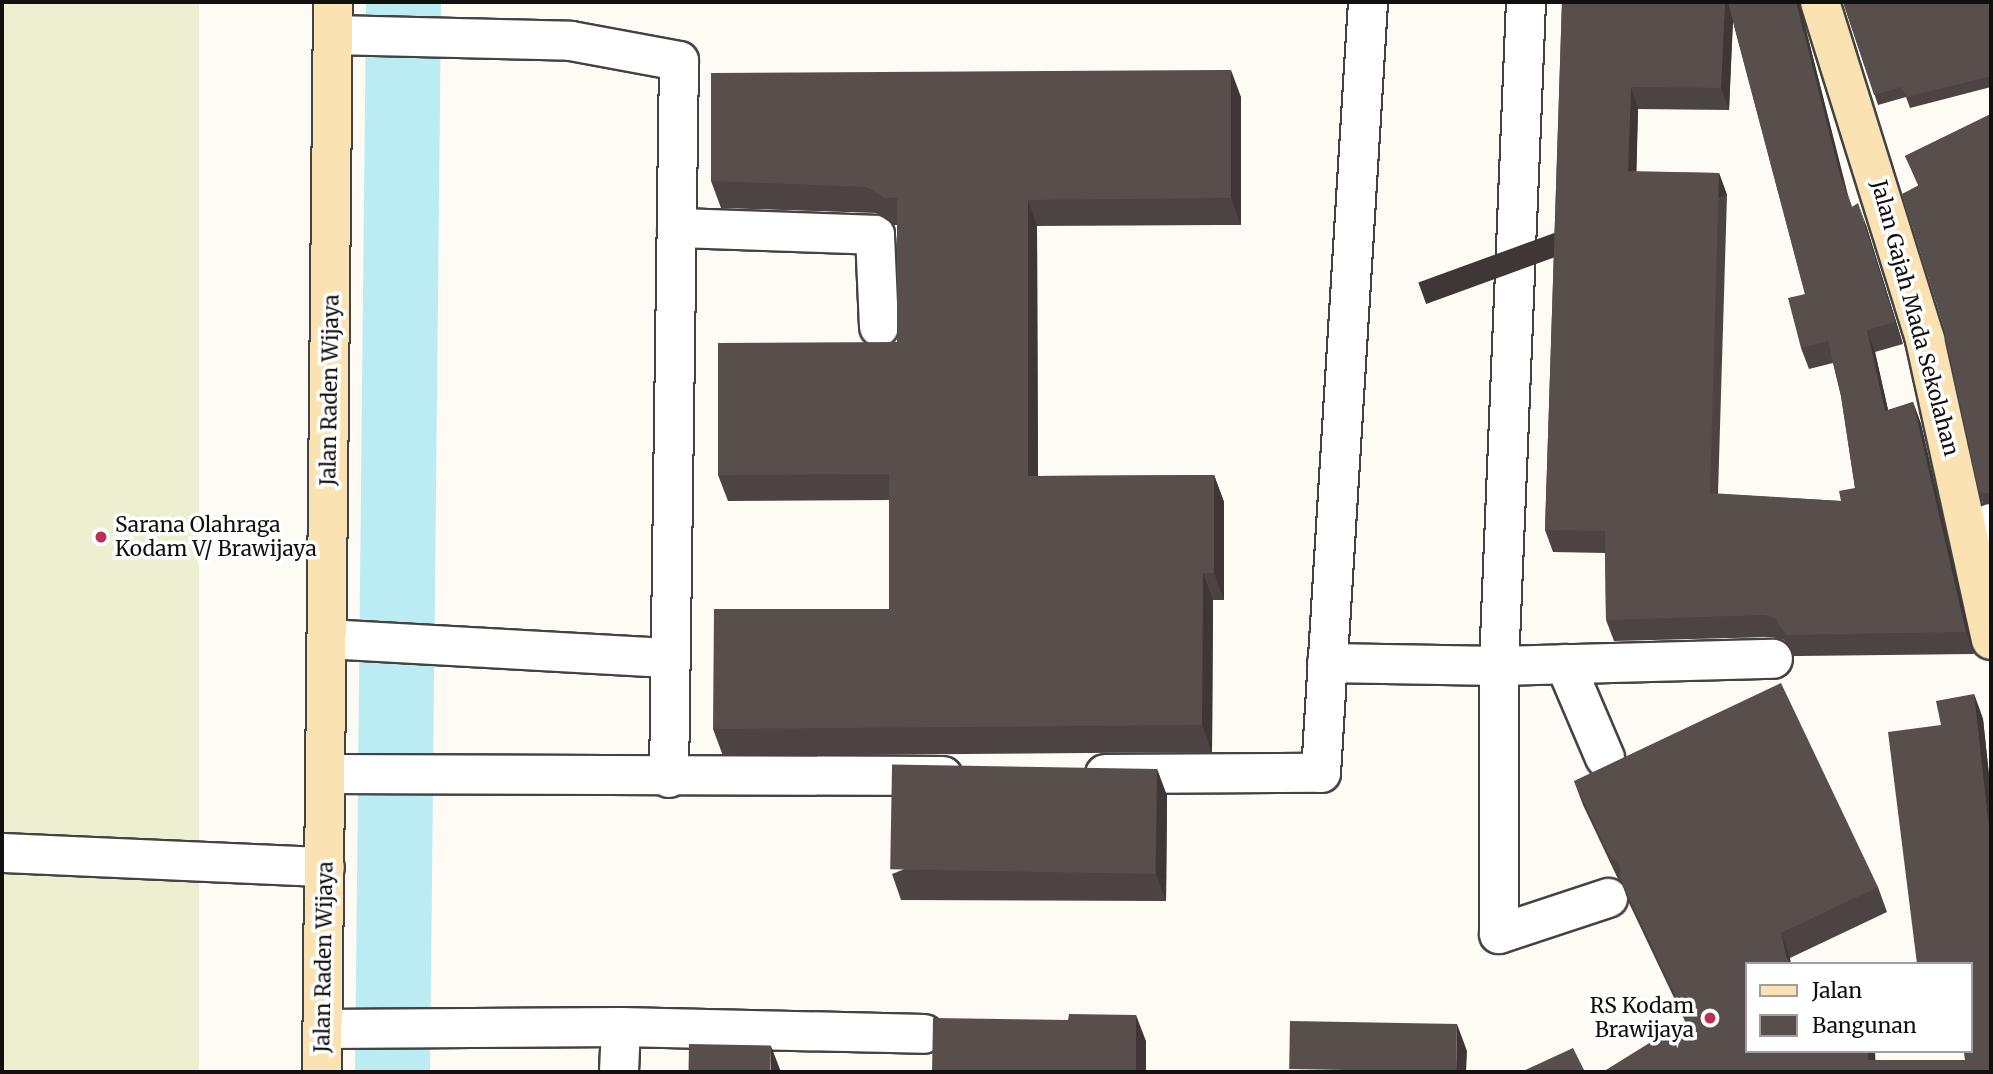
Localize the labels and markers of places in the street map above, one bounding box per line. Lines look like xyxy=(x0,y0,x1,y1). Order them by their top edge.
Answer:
place label: Sarana Olahraga Kodam V/ Brawijaya xyxy=(115,512,317,562)
marker: Sarana Olahraga Kodam V/ Brawijaya xyxy=(93,529,109,545)
place label: RS Kodam Brawijaya xyxy=(1590,993,1694,1043)
marker: RS Kodam Brawijaya xyxy=(1700,1008,1720,1028)

